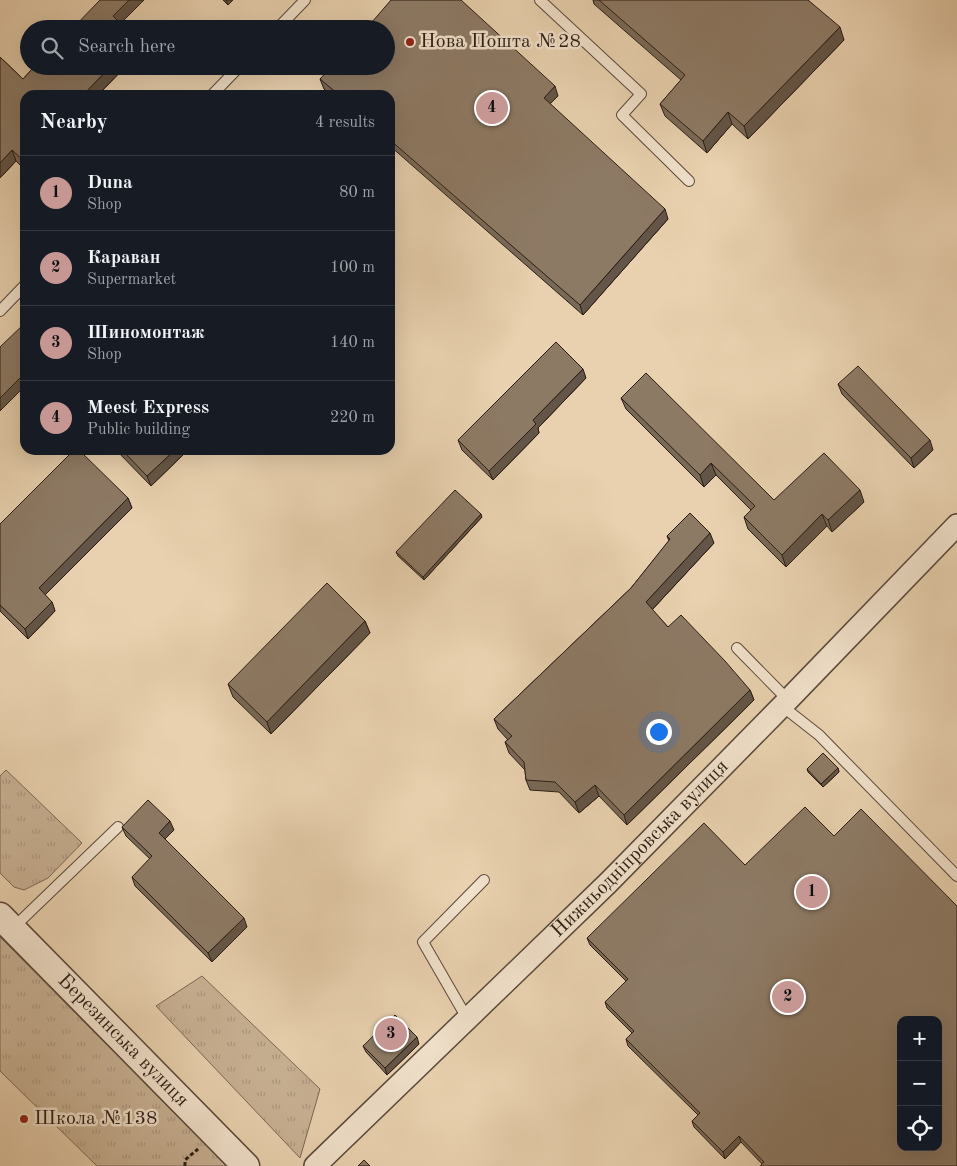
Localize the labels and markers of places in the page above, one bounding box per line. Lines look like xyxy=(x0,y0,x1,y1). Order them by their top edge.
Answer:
place label: Нова Пошта №28 xyxy=(420,32,581,52)
marker: Нова Пошта №28 xyxy=(404,36,416,48)
pin: 4 xyxy=(476,89,508,127)
pin: 1 xyxy=(796,873,828,911)
pin: 2 xyxy=(772,978,804,1016)
pin: 3 xyxy=(375,1015,407,1053)
place label: Школа №138 xyxy=(34,1109,158,1129)
marker: Школа №138 xyxy=(18,1113,30,1125)

